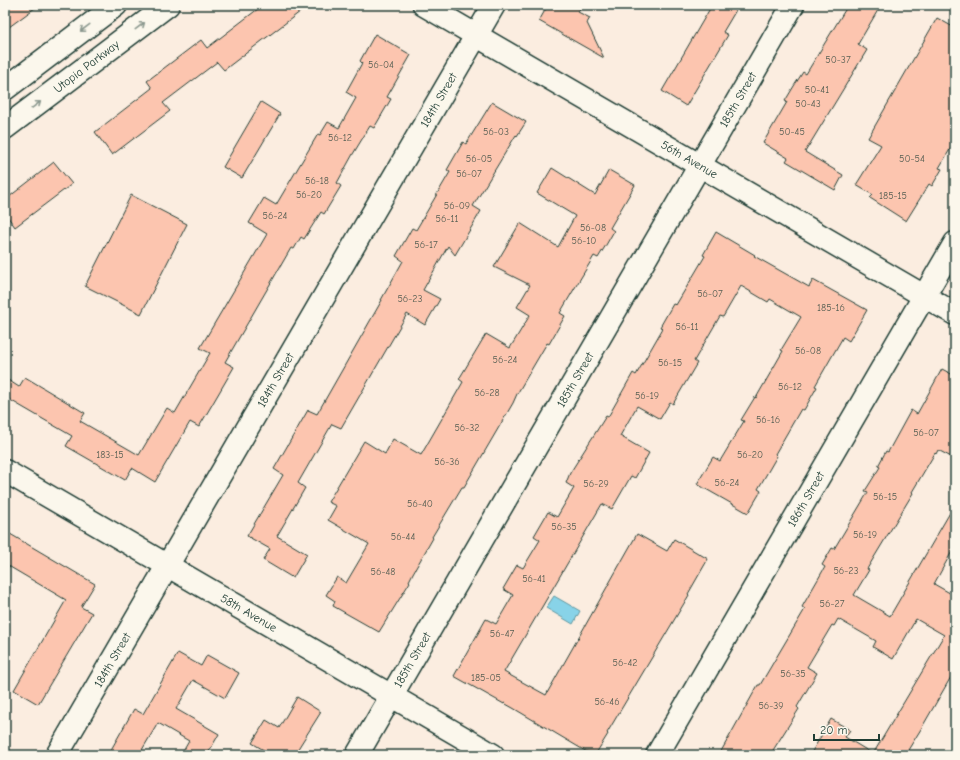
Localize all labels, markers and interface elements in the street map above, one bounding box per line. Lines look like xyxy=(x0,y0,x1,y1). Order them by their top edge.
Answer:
one-way arrow xyxy=(134,22,145,31)
one-way arrow xyxy=(80,24,91,33)
street label: Utopia Parkway xyxy=(51,37,123,96)
house number: 50-37 xyxy=(825,54,851,66)
house number: 56-04 xyxy=(368,59,394,71)
street label: 185th Street xyxy=(716,69,760,130)
street label: 184th Street xyxy=(417,70,460,130)
house number: 50-41 xyxy=(805,84,829,96)
house number: 50-43 xyxy=(795,98,821,110)
one-way arrow xyxy=(31,100,42,109)
house number: 56-03 xyxy=(483,126,509,138)
house number: 50-45 xyxy=(779,126,805,138)
house number: 56-12 xyxy=(328,132,352,144)
street label: 56th Avenue xyxy=(658,137,720,181)
house number: 56-05 xyxy=(466,153,492,165)
house number: 50-54 xyxy=(899,153,925,165)
house number: 56-07 xyxy=(456,168,482,180)
house number: 56-18 xyxy=(305,175,329,187)
house number: 56-20 xyxy=(296,189,322,201)
house number: 185-15 xyxy=(879,190,907,202)
house number: 56-09 xyxy=(444,200,470,212)
house number: 56-24 xyxy=(263,210,288,222)
house number: 56-11 xyxy=(436,213,458,225)
house number: 56-08 xyxy=(580,222,606,234)
house number: 56-10 xyxy=(572,235,596,247)
house number: 56-17 xyxy=(414,239,438,251)
house number: 56-07 xyxy=(697,288,723,300)
house number: 56-23 xyxy=(397,293,423,305)
house number: 185-16 xyxy=(817,302,845,314)
house number: 56-11 xyxy=(676,321,698,333)
house number: 56-08 xyxy=(795,345,821,357)
street label: 185th Street xyxy=(554,349,597,410)
street label: 184th Street xyxy=(254,350,297,410)
house number: 56-24 xyxy=(493,354,518,366)
house number: 56-15 xyxy=(658,357,682,369)
house number: 56-12 xyxy=(778,381,802,393)
house number: 56-28 xyxy=(474,387,500,399)
house number: 56-19 xyxy=(635,390,659,402)
house number: 56-16 xyxy=(756,414,780,426)
house number: 56-32 xyxy=(454,422,480,434)
house number: 56-07 xyxy=(913,427,939,439)
house number: 183-15 xyxy=(96,449,124,461)
house number: 56-20 xyxy=(737,449,763,461)
house number: 56-36 xyxy=(434,456,460,468)
street label: 186th Street xyxy=(784,469,828,529)
house number: 56-24 xyxy=(715,477,740,489)
house number: 56-29 xyxy=(583,478,609,490)
house number: 56-15 xyxy=(873,491,897,503)
house number: 56-40 xyxy=(407,498,433,510)
house number: 56-35 xyxy=(551,521,577,533)
house number: 56-19 xyxy=(853,529,877,541)
house number: 56-44 xyxy=(391,531,415,543)
house number: 56-23 xyxy=(833,565,859,577)
house number: 56-48 xyxy=(371,566,395,578)
house number: 56-41 xyxy=(522,573,546,585)
street label: 58th Avenue xyxy=(218,591,280,635)
house number: 56-27 xyxy=(820,598,845,610)
house number: 56-47 xyxy=(490,628,514,640)
street label: 185th Street xyxy=(391,629,434,690)
street label: 184th Street xyxy=(91,630,134,690)
house number: 56-42 xyxy=(613,657,637,669)
house number: 56-35 xyxy=(780,668,806,680)
house number: 185-05 xyxy=(471,672,501,684)
house number: 56-46 xyxy=(594,696,620,708)
house number: 56-39 xyxy=(758,700,784,712)
scale bar xyxy=(814,716,879,742)
text: 20 m xyxy=(820,723,848,737)

